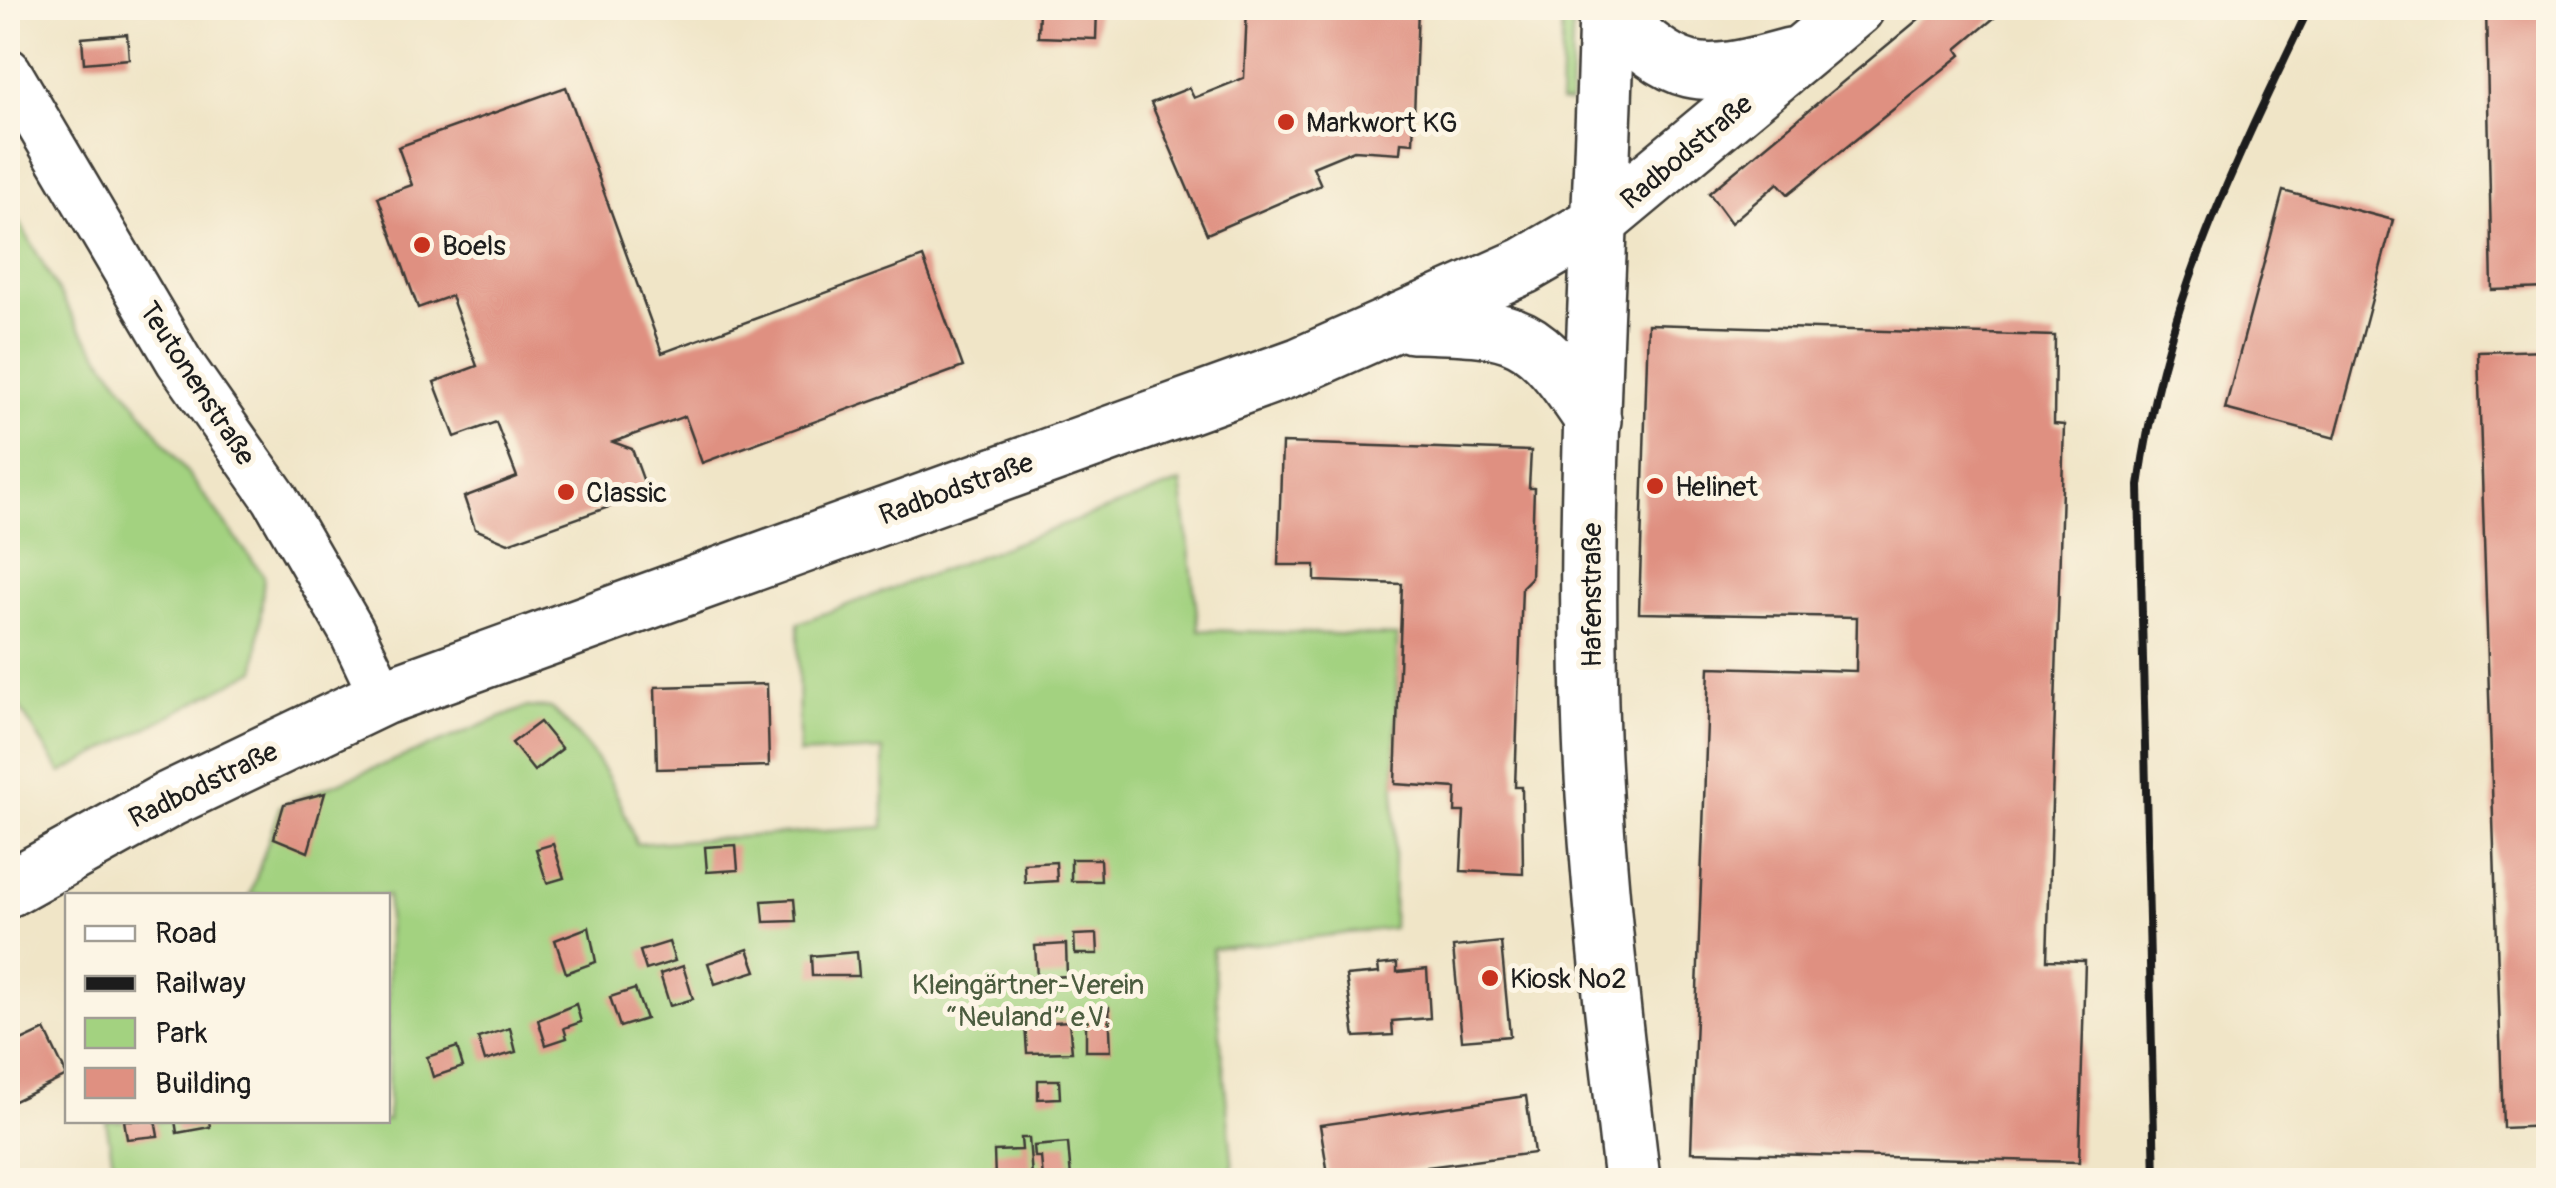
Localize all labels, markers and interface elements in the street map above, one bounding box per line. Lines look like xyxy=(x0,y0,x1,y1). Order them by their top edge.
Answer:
street label: Radbodstraße xyxy=(1614,87,1760,217)
place label: Markwort KG xyxy=(1306,106,1458,141)
marker: Markwort KG xyxy=(1275,111,1297,133)
place label: Boels xyxy=(442,229,506,264)
marker: Boels xyxy=(411,234,433,256)
street label: Teutonenstraße xyxy=(131,295,263,472)
street label: Radbodstraße xyxy=(875,445,1038,533)
place label: Helinet xyxy=(1675,470,1758,505)
marker: Helinet xyxy=(1644,475,1666,497)
place label: Classic xyxy=(586,476,667,511)
marker: Classic xyxy=(555,481,577,503)
street label: Hafenstraße xyxy=(1575,522,1610,667)
street label: Radbodstraße xyxy=(123,734,284,836)
legend xyxy=(65,893,390,1123)
text: Road xyxy=(155,915,217,952)
place label: Kiosk No2 xyxy=(1510,962,1627,997)
text: Railway xyxy=(155,965,246,1002)
marker: Kiosk No2 xyxy=(1479,967,1501,989)
park label: Kleingärtner-Verein “Neuland” e.V. xyxy=(912,968,1144,1035)
text: Park xyxy=(155,1015,208,1052)
text: Building xyxy=(155,1065,251,1102)

